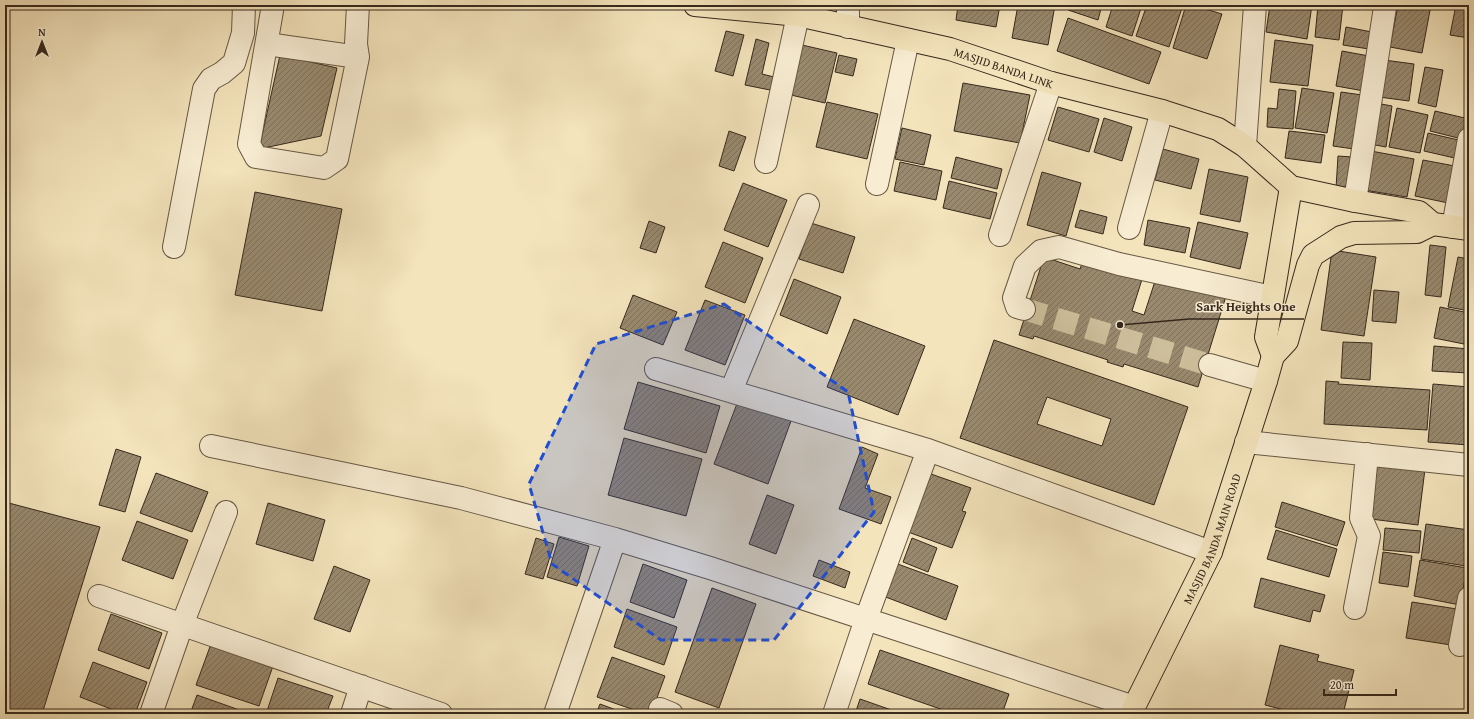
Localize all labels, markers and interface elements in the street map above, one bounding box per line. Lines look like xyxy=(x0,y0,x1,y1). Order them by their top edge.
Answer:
north arrow xyxy=(22,22,62,62)
text: N xyxy=(38,24,46,40)
street label: MASJID BANDA LINK xyxy=(952,42,1057,92)
callout: Sark Heights One xyxy=(1189,294,1304,319)
text: Sark Heights One xyxy=(1196,297,1296,316)
street label: MASJID BANDA MAIN ROAD xyxy=(1178,471,1244,607)
scale bar xyxy=(1324,671,1396,697)
text: 20 m xyxy=(1330,676,1354,693)

